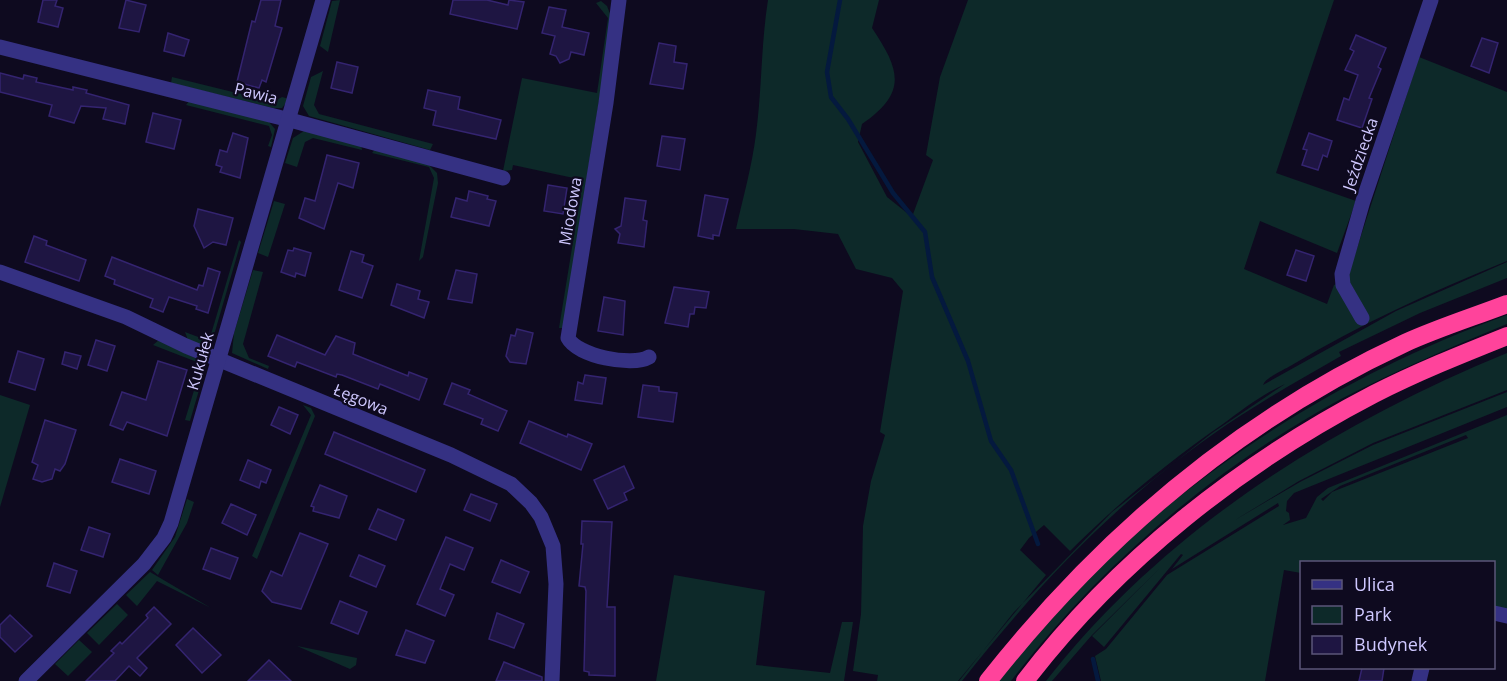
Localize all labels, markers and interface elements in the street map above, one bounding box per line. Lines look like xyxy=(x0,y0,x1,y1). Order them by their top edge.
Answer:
street label: Pawia xyxy=(232,77,280,109)
street label: Jeździecka xyxy=(1337,114,1383,195)
street label: Miodowa xyxy=(553,175,587,247)
street label: Kukułek xyxy=(181,329,219,393)
street label: Łęgowa xyxy=(330,378,392,420)
legend xyxy=(1300,561,1495,669)
text: Ulica xyxy=(1354,572,1395,596)
text: Park xyxy=(1354,602,1392,626)
text: Budynek xyxy=(1354,632,1428,656)

